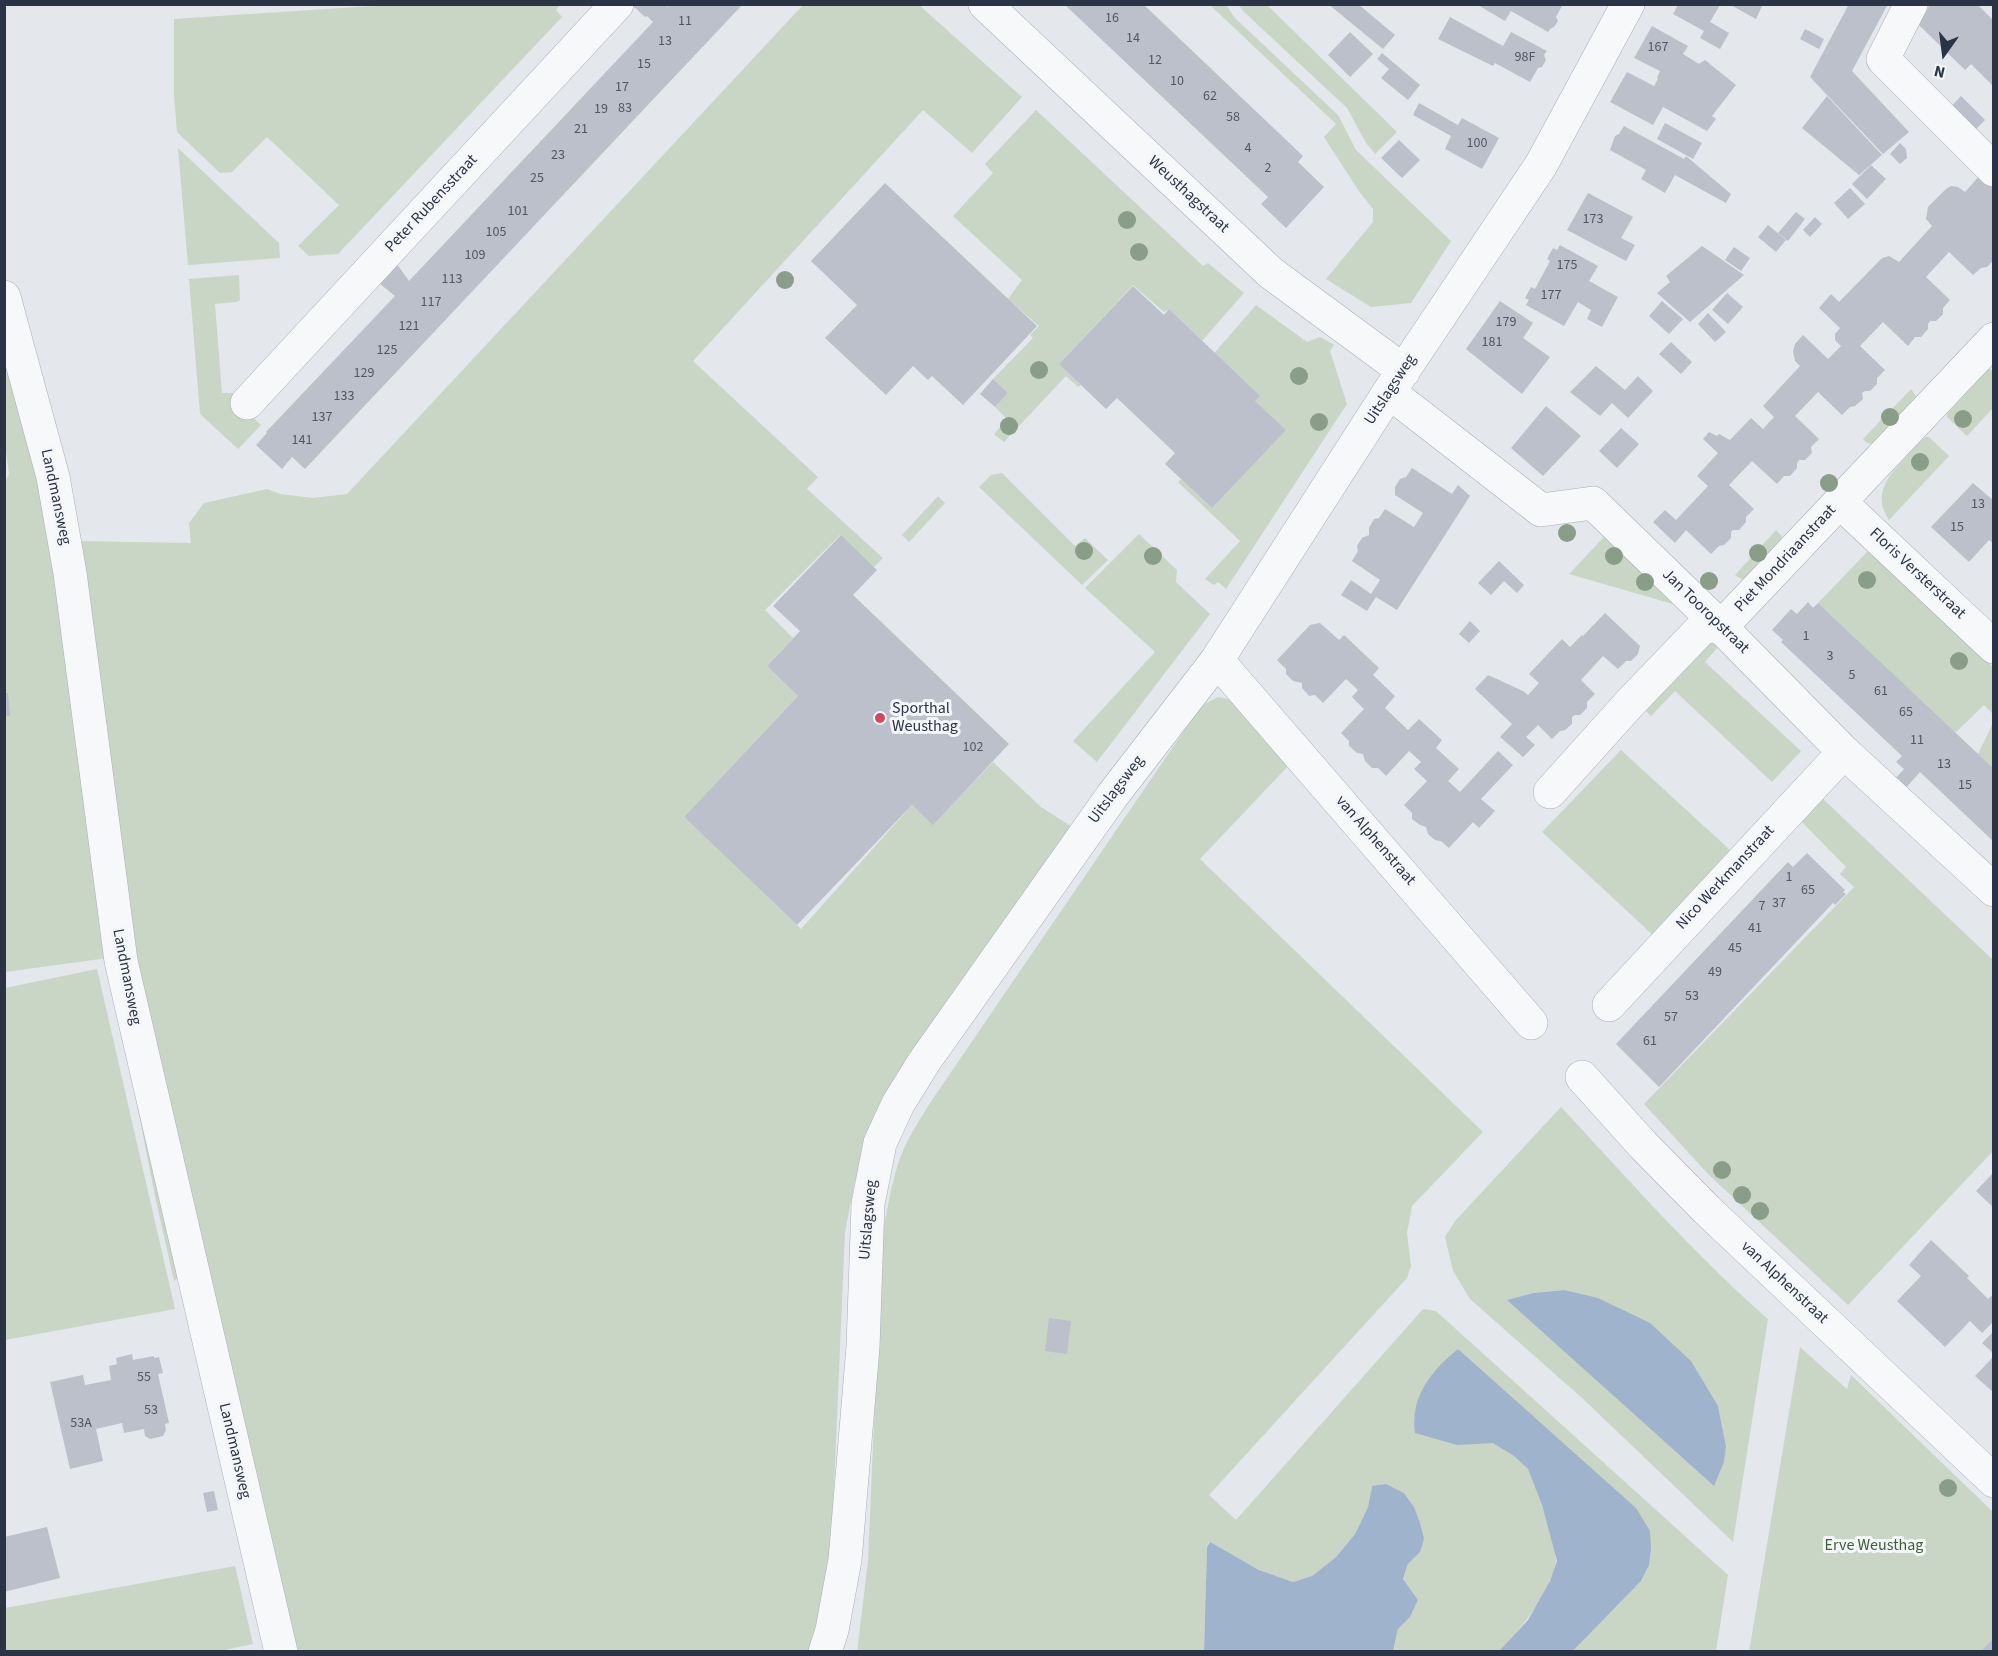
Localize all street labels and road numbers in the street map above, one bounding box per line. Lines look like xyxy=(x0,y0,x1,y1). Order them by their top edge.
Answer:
street label: Peter Rubensstraat xyxy=(382,151,482,257)
street label: Weusthagstraat xyxy=(1143,152,1233,238)
street label: Uitslagsweg xyxy=(1361,351,1421,429)
street label: Landmansweg xyxy=(35,447,75,547)
street label: Piet Mondriaanstraat xyxy=(1731,501,1841,617)
street label: Floris Versterstraat xyxy=(1865,524,1969,624)
street label: Jan Tooropstraat xyxy=(1657,566,1753,658)
street label: Uitslagsweg xyxy=(1085,752,1149,828)
street label: van Alphenstraat xyxy=(1331,792,1419,890)
street label: Nico Werkmanstraat xyxy=(1673,822,1779,934)
street label: Landmansweg xyxy=(107,927,145,1027)
street label: Uitslagsweg xyxy=(856,1179,882,1261)
street label: van Alphenstraat xyxy=(1736,1238,1832,1328)
street label: Landmansweg xyxy=(214,1401,254,1501)

